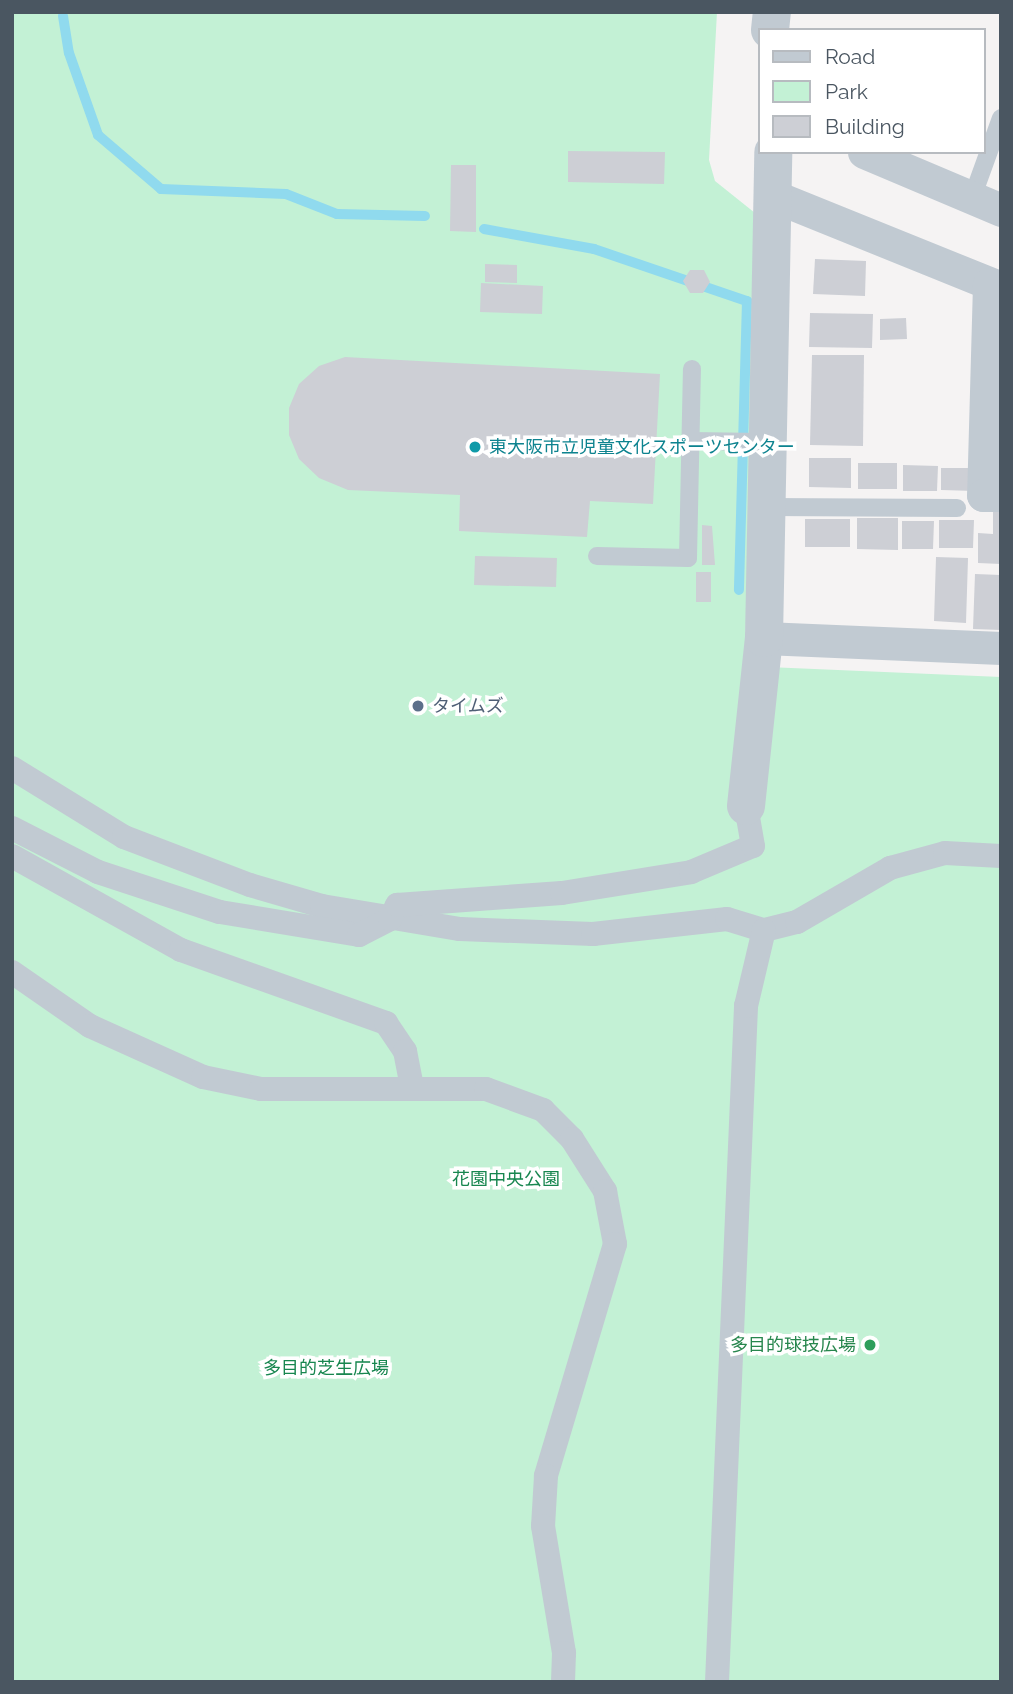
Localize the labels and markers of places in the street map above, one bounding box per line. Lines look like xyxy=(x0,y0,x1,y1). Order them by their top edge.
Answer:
place label: 東大阪市立児童文化スポーツセンター xyxy=(489,436,795,458)
marker: 東大阪市立児童文化スポーツセンター xyxy=(467,439,483,455)
place label: タイムズ xyxy=(432,695,504,717)
marker: タイムズ xyxy=(410,698,426,714)
place label: 多目的球技広場 xyxy=(730,1334,856,1356)
marker: 多目的球技広場 xyxy=(862,1337,878,1353)

